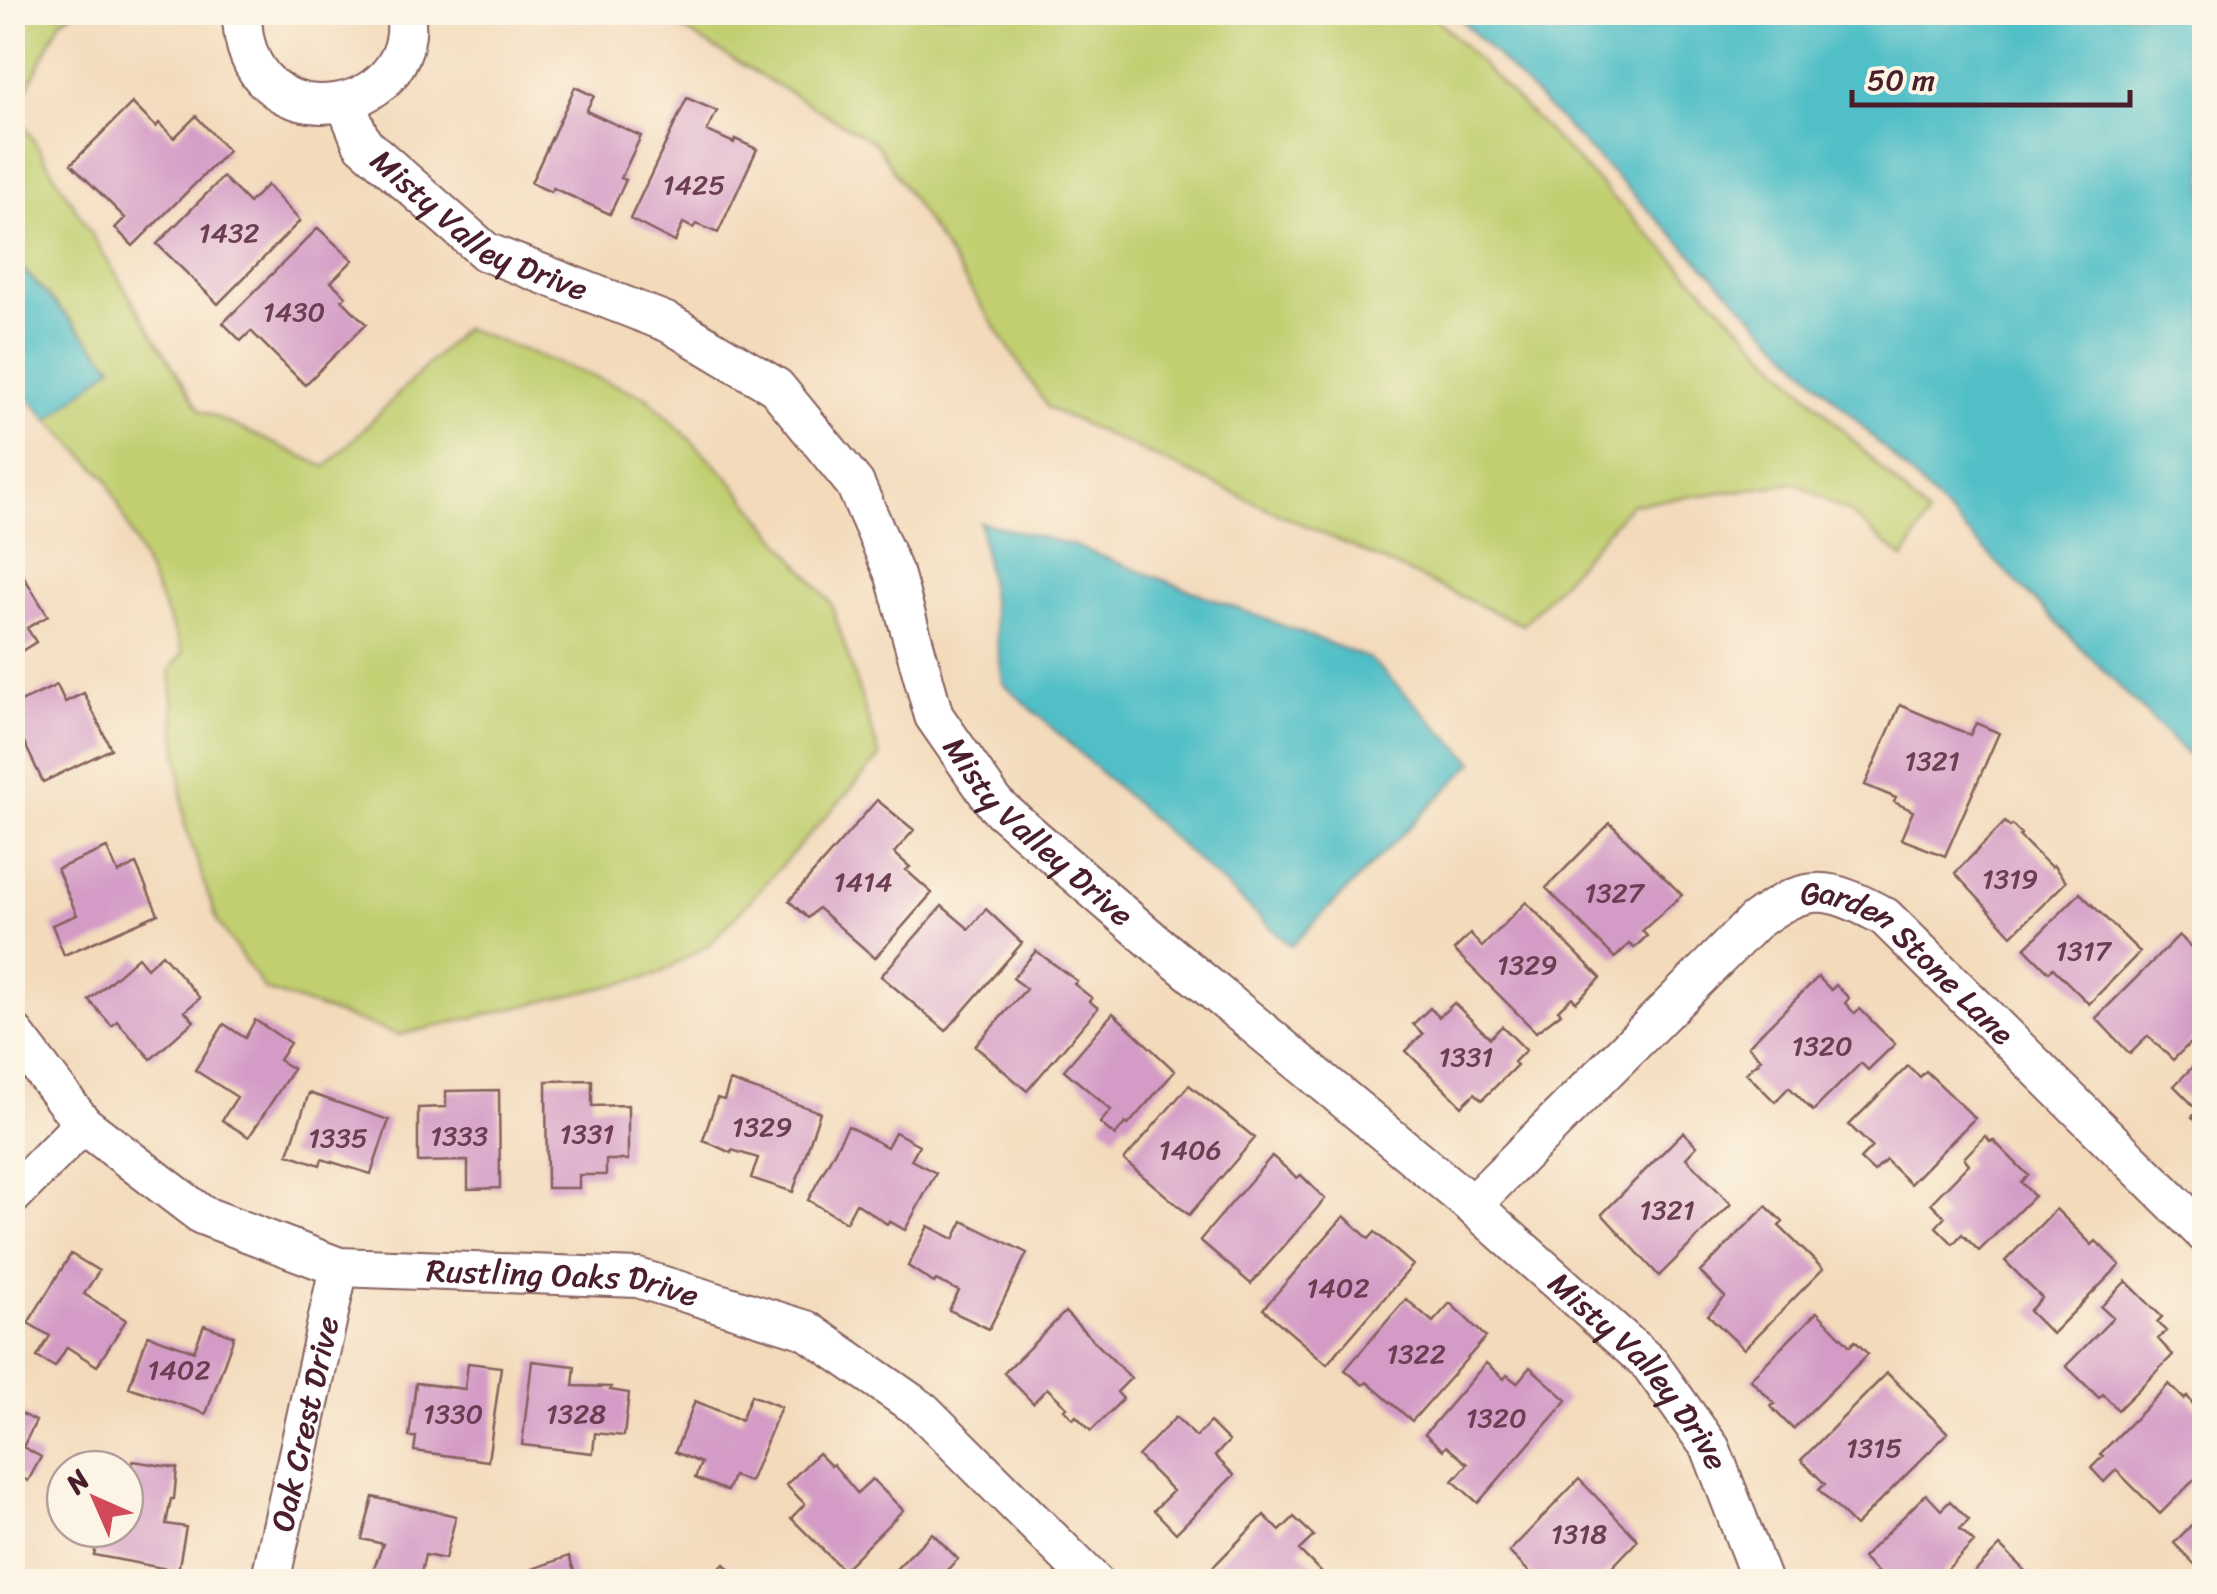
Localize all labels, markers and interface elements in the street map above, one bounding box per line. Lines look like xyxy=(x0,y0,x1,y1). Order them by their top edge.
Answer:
scale bar xyxy=(1852,45,2130,107)
text: 50 m xyxy=(1867,53,1935,107)
street label: Misty Valley Drive xyxy=(357,134,597,318)
house number: 1425 xyxy=(663,160,725,209)
house number: 1432 xyxy=(198,208,260,257)
house number: 1430 xyxy=(263,287,325,336)
street label: Misty Valley Drive xyxy=(927,724,1147,942)
house number: 1321 xyxy=(1904,736,1960,785)
house number: 1319 xyxy=(1982,854,2038,903)
house number: 1414 xyxy=(833,857,893,906)
street label: Garden Stone Lane xyxy=(1796,864,2028,1060)
house number: 1327 xyxy=(1584,868,1646,917)
house number: 1317 xyxy=(2055,926,2113,975)
house number: 1329 xyxy=(1497,940,1557,989)
house number: 1320 xyxy=(1791,1021,1853,1070)
house number: 1331 xyxy=(1439,1032,1493,1081)
house number: 1329 xyxy=(732,1102,792,1151)
house number: 1331 xyxy=(560,1109,614,1158)
house number: 1333 xyxy=(430,1111,488,1160)
house number: 1335 xyxy=(308,1113,368,1162)
house number: 1406 xyxy=(1158,1125,1222,1174)
house number: 1321 xyxy=(1639,1185,1695,1234)
street label: Rustling Oaks Drive xyxy=(425,1242,706,1324)
street label: Misty Valley Drive xyxy=(1534,1257,1744,1478)
house number: 1402 xyxy=(1306,1263,1370,1312)
street label: Oak Crest Drive xyxy=(254,1311,356,1537)
house number: 1322 xyxy=(1386,1329,1446,1378)
house number: 1402 xyxy=(147,1345,211,1394)
house number: 1330 xyxy=(423,1389,483,1438)
house number: 1328 xyxy=(546,1389,606,1438)
house number: 1320 xyxy=(1465,1393,1527,1442)
house number: 1315 xyxy=(1846,1423,1902,1472)
north arrow xyxy=(45,1449,145,1549)
text: N xyxy=(53,1457,102,1507)
house number: 1318 xyxy=(1551,1509,1607,1558)

